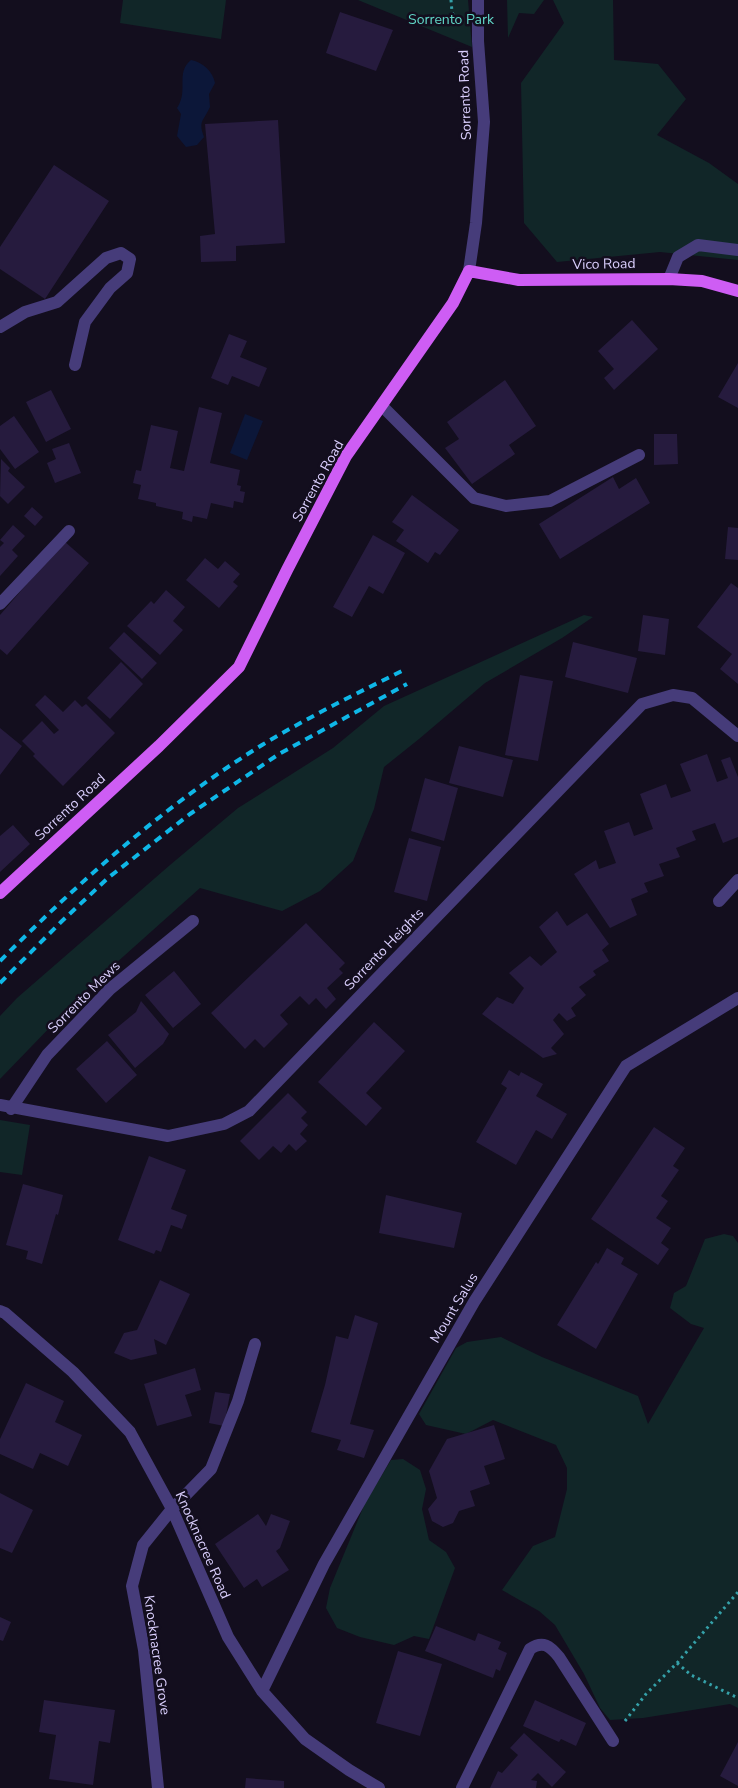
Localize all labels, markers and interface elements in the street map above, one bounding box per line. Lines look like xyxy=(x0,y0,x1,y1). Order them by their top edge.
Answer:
park label: Sorrento Park xyxy=(408,10,495,29)
street label: Sorrento Road xyxy=(454,49,476,141)
street label: Vico Road xyxy=(571,254,636,274)
street label: Sorrento Road xyxy=(288,437,348,525)
street label: Sorrento Road xyxy=(30,769,110,845)
street label: Sorrento Heights xyxy=(340,904,428,994)
street label: Sorrento Mews xyxy=(43,956,125,1038)
street label: Mount Salus xyxy=(426,1269,483,1347)
street label: Knocknacree Road xyxy=(171,1488,235,1602)
street label: Knocknacree Grove xyxy=(139,1594,175,1716)

